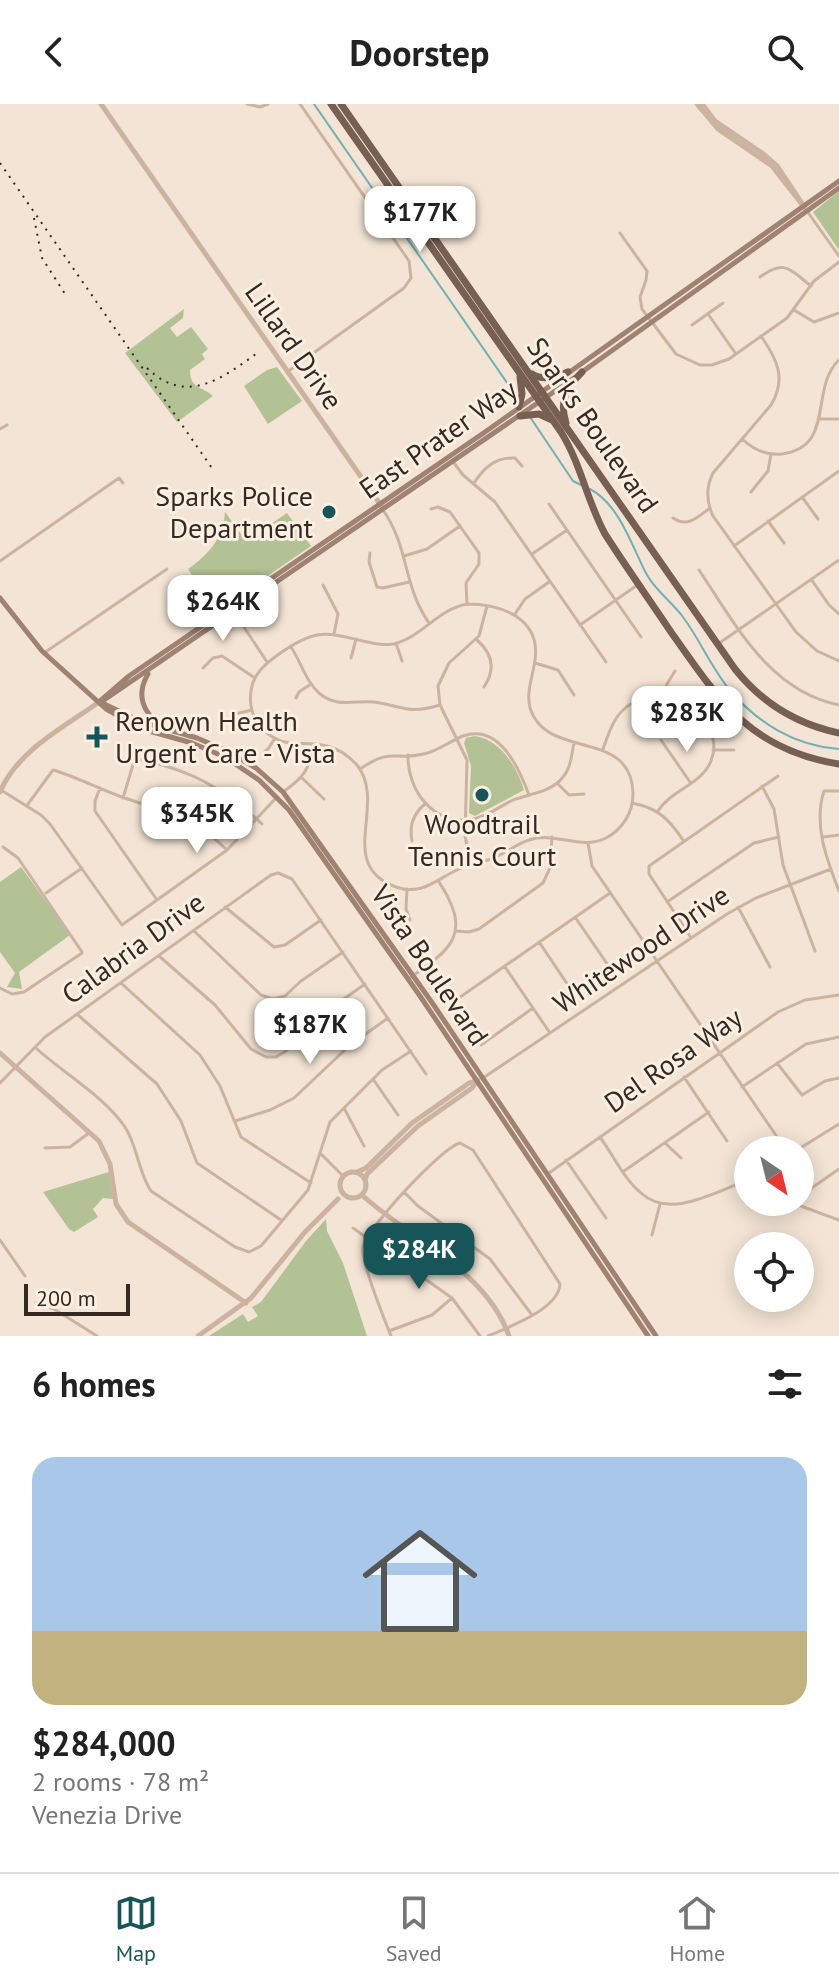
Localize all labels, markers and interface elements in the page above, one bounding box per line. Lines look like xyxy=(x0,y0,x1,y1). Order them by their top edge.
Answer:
text: Doorstep xyxy=(350,29,489,76)
icon: back xyxy=(32,30,76,74)
icon: search xyxy=(763,30,807,74)
pin: $177K xyxy=(364,186,476,254)
text: $177K xyxy=(382,195,458,228)
street label: Lillard Drive xyxy=(237,275,352,417)
street label: Sparks Boulevard xyxy=(519,330,668,520)
street label: East Prater Way xyxy=(352,371,524,507)
place label: Sparks Police Department xyxy=(155,477,313,546)
marker: Sparks Police Department xyxy=(320,503,338,521)
pin: $264K xyxy=(167,575,279,643)
text: $264K xyxy=(185,584,261,617)
pin: $283K xyxy=(631,686,743,754)
text: $283K xyxy=(649,695,725,728)
place label: Renown Health Urgent Care - Vista xyxy=(115,702,336,771)
marker: Renown Health Urgent Care - Vista xyxy=(86,726,108,748)
marker: Woodtrail Tennis Court xyxy=(473,786,491,804)
pin: $345K xyxy=(141,787,253,855)
text: $345K xyxy=(159,796,235,829)
place label: Woodtrail Tennis Court xyxy=(408,805,557,874)
street label: Vista Boulevard xyxy=(362,876,498,1052)
street label: Whitewood Drive xyxy=(546,876,736,1021)
street label: Calabria Drive xyxy=(54,883,211,1012)
pin: $187K xyxy=(254,998,366,1066)
street label: Del Rosa Way xyxy=(597,999,749,1121)
text: $187K xyxy=(272,1007,348,1040)
north arrow xyxy=(734,1136,814,1216)
map controls xyxy=(734,1136,814,1312)
pin: $284K xyxy=(363,1223,475,1291)
text: $284K xyxy=(381,1232,457,1265)
button: locate xyxy=(734,1232,814,1312)
scale bar xyxy=(24,1280,130,1316)
text: 200 m xyxy=(36,1284,96,1312)
text: 6 homes xyxy=(32,1362,156,1406)
icon: filters xyxy=(763,1362,807,1406)
icon: home xyxy=(348,1509,492,1653)
text: $284,000 xyxy=(32,1721,176,1765)
text: 2 rooms · 78 m² xyxy=(32,1765,209,1798)
text: Venezia Drive xyxy=(32,1798,182,1831)
tab: Map xyxy=(114,1891,158,1967)
tab: Saved xyxy=(386,1891,442,1967)
tab: Home xyxy=(669,1891,725,1967)

